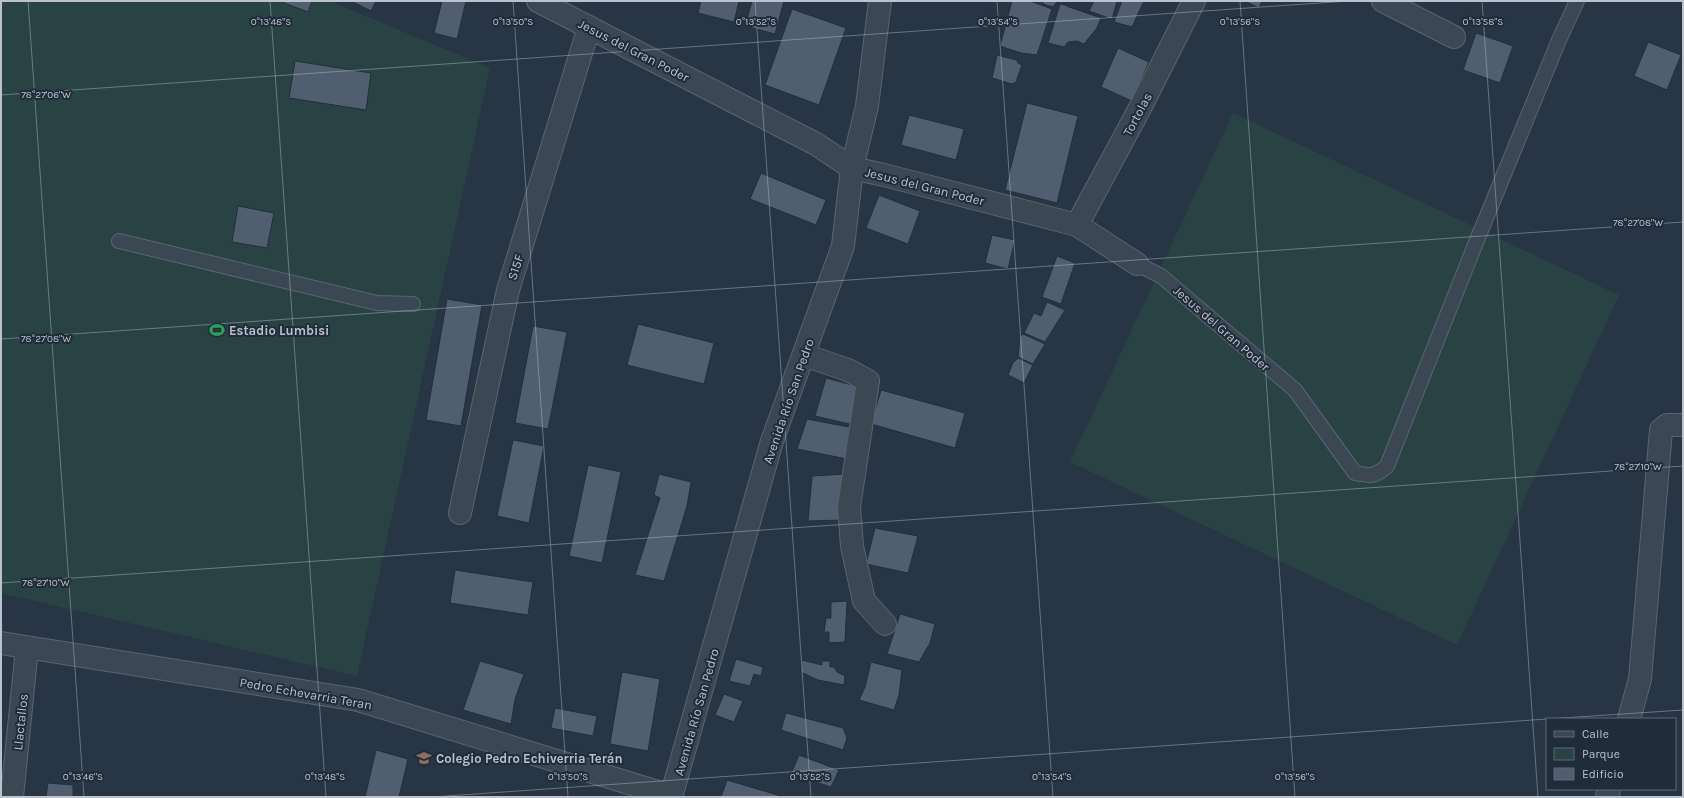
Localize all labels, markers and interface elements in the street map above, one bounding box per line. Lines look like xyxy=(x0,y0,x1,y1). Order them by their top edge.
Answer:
text: 0°13'48"S xyxy=(251,16,291,28)
text: 0°13'50"S xyxy=(493,16,533,28)
street label: Jesus del Gran Poder xyxy=(576,16,692,85)
text: 0°13'52"S xyxy=(736,16,776,28)
text: 0°13'54"S xyxy=(978,16,1018,28)
text: 0°13'56"S xyxy=(1220,16,1260,28)
text: 0°13'58"S xyxy=(1463,16,1503,28)
text: 78°27'06"W xyxy=(21,89,71,101)
street label: Tortolas xyxy=(1120,90,1155,138)
street label: Jesus del Gran Poder xyxy=(864,164,986,209)
text: 78°27'08"W xyxy=(1613,217,1663,229)
street label: S15F xyxy=(504,252,527,282)
street label: Jesus del Gran Poder xyxy=(1171,283,1273,374)
sports icon: Estadio Lumbisi xyxy=(208,321,226,339)
place label: Estadio Lumbisi xyxy=(229,323,329,338)
text: 78°27'08"W xyxy=(21,333,71,345)
street label: Avenida Río San Pedro xyxy=(760,337,817,466)
text: 78°27'10"W xyxy=(1614,461,1662,473)
text: 78°27'10"W xyxy=(22,577,70,589)
street label: Avenida Río San Pedro xyxy=(671,647,722,777)
street label: Pedro Echevarria Teran xyxy=(239,674,373,713)
street label: Llactallos xyxy=(10,693,31,751)
legend xyxy=(1546,718,1676,790)
text: Calle xyxy=(1582,727,1609,741)
text: Parque xyxy=(1582,747,1620,761)
school or university icon: Colegio Pedro Echiverria Terán xyxy=(415,749,433,767)
place label: Colegio Pedro Echiverria Terán xyxy=(436,751,623,766)
text: Edificio xyxy=(1582,767,1623,781)
text: 0°13'46"S xyxy=(63,771,103,783)
text: 0°13'48"S xyxy=(305,771,345,783)
text: 0°13'50"S xyxy=(548,771,588,783)
text: 0°13'52"S xyxy=(790,771,830,783)
text: 0°13'54"S xyxy=(1032,771,1072,783)
text: 0°13'56"S xyxy=(1275,771,1315,783)

